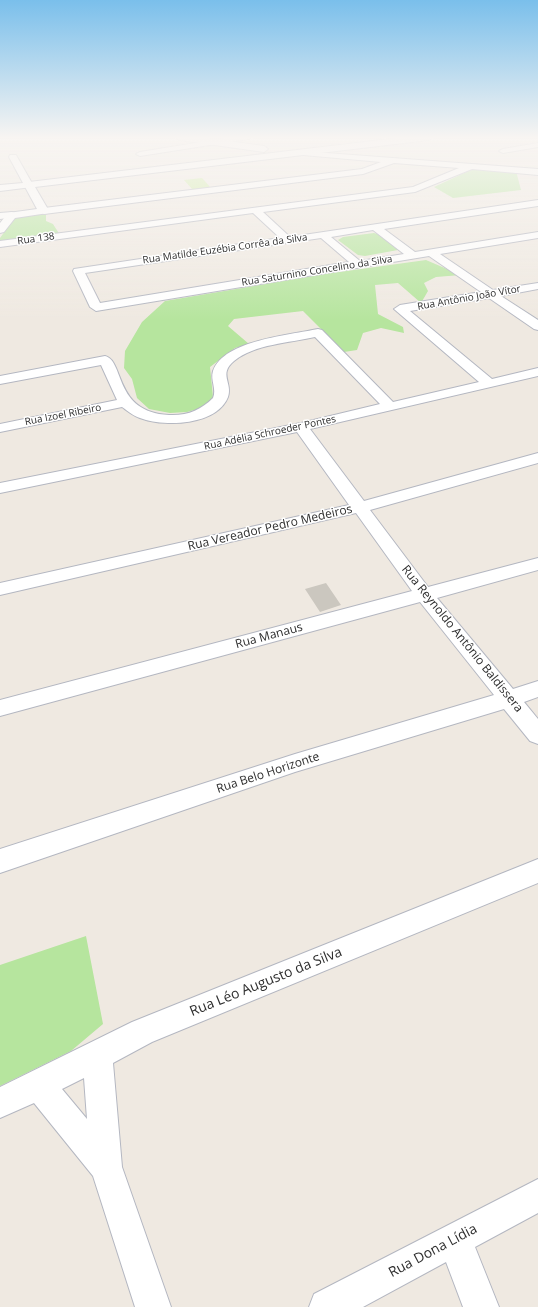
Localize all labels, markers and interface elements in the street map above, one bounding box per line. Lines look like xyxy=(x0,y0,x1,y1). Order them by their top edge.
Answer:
street label: Rua 138 xyxy=(17,230,55,248)
street label: Rua Matilde Euzébia Corrêa da Silva xyxy=(142,231,308,267)
street label: Rua Saturnino Concelino da Silva xyxy=(241,253,393,289)
street label: Rua Antônio João Vítor xyxy=(416,283,522,313)
street label: Rua Izoel Ribeiro xyxy=(24,402,102,428)
street label: Rua Adélia Schroeder Pontes xyxy=(203,413,337,453)
street label: Rua Vereador Pedro Medeiros xyxy=(186,502,354,554)
street label: Rua Reynoldo Antônio Baldissera xyxy=(398,563,526,715)
street label: Rua Manaus xyxy=(234,620,304,652)
street label: Rua Belo Horizonte xyxy=(215,750,321,796)
street label: Rua Léo Augusto da Silva xyxy=(187,944,345,1020)
street label: Rua Dona Lídia xyxy=(386,1221,480,1281)

